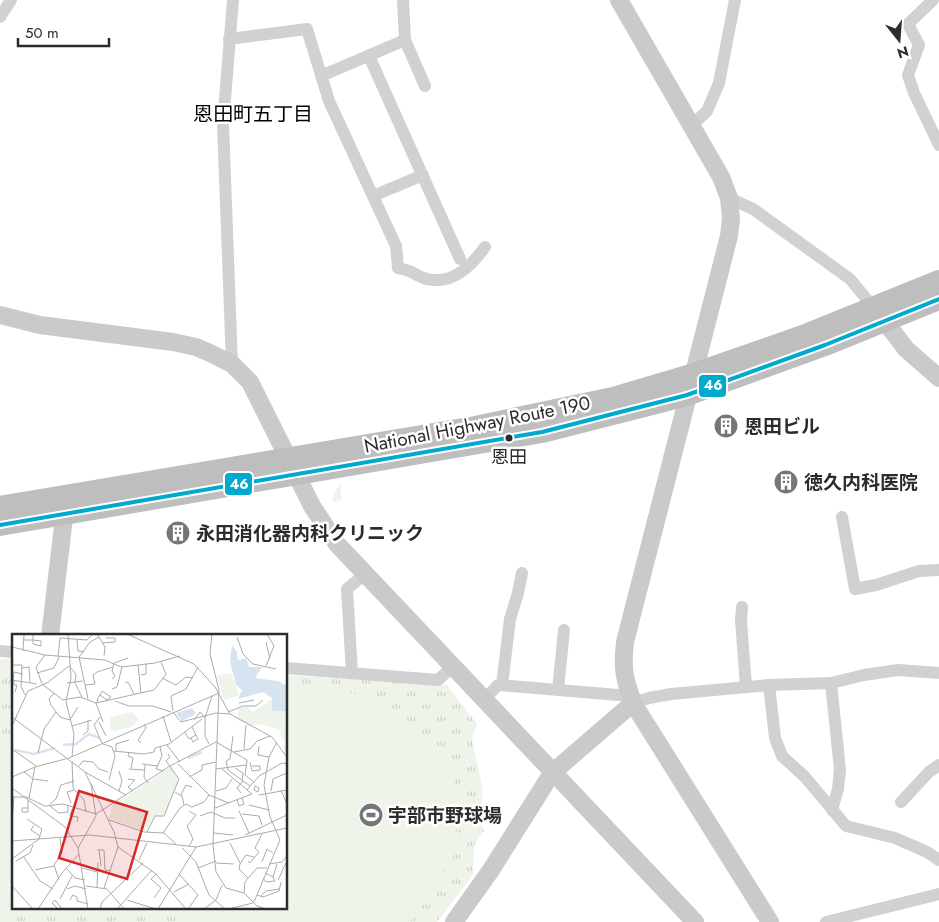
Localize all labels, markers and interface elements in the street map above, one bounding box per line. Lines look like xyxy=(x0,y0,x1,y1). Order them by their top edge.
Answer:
scale bar xyxy=(18,15,109,47)
north arrow xyxy=(874,15,924,65)
text: 50 m xyxy=(25,22,59,44)
text: N xyxy=(895,41,911,64)
district label: 恩田町五丁目 xyxy=(193,100,313,129)
line badge: 46 xyxy=(698,374,727,398)
text: 46 xyxy=(703,375,723,395)
street label: National Highway Route 190 xyxy=(362,389,593,460)
building icon: 恩田ビル xyxy=(713,413,739,439)
place label: 恩田ビル xyxy=(744,413,820,440)
marker: 恩田 xyxy=(504,433,514,443)
place label: 恩田 xyxy=(491,444,527,470)
building icon: 徳久内科医院 xyxy=(773,469,799,495)
place label: 徳久内科医院 xyxy=(804,469,918,496)
line badge: 46 xyxy=(224,472,253,496)
text: 46 xyxy=(229,474,249,494)
building icon: 永田消化器内科クリニック xyxy=(165,520,191,546)
place label: 永田消化器内科クリニック xyxy=(196,520,424,547)
inset map xyxy=(12,634,288,910)
sports icon: 宇部市野球場 xyxy=(358,802,384,828)
place label: 宇部市野球場 xyxy=(388,802,502,829)

